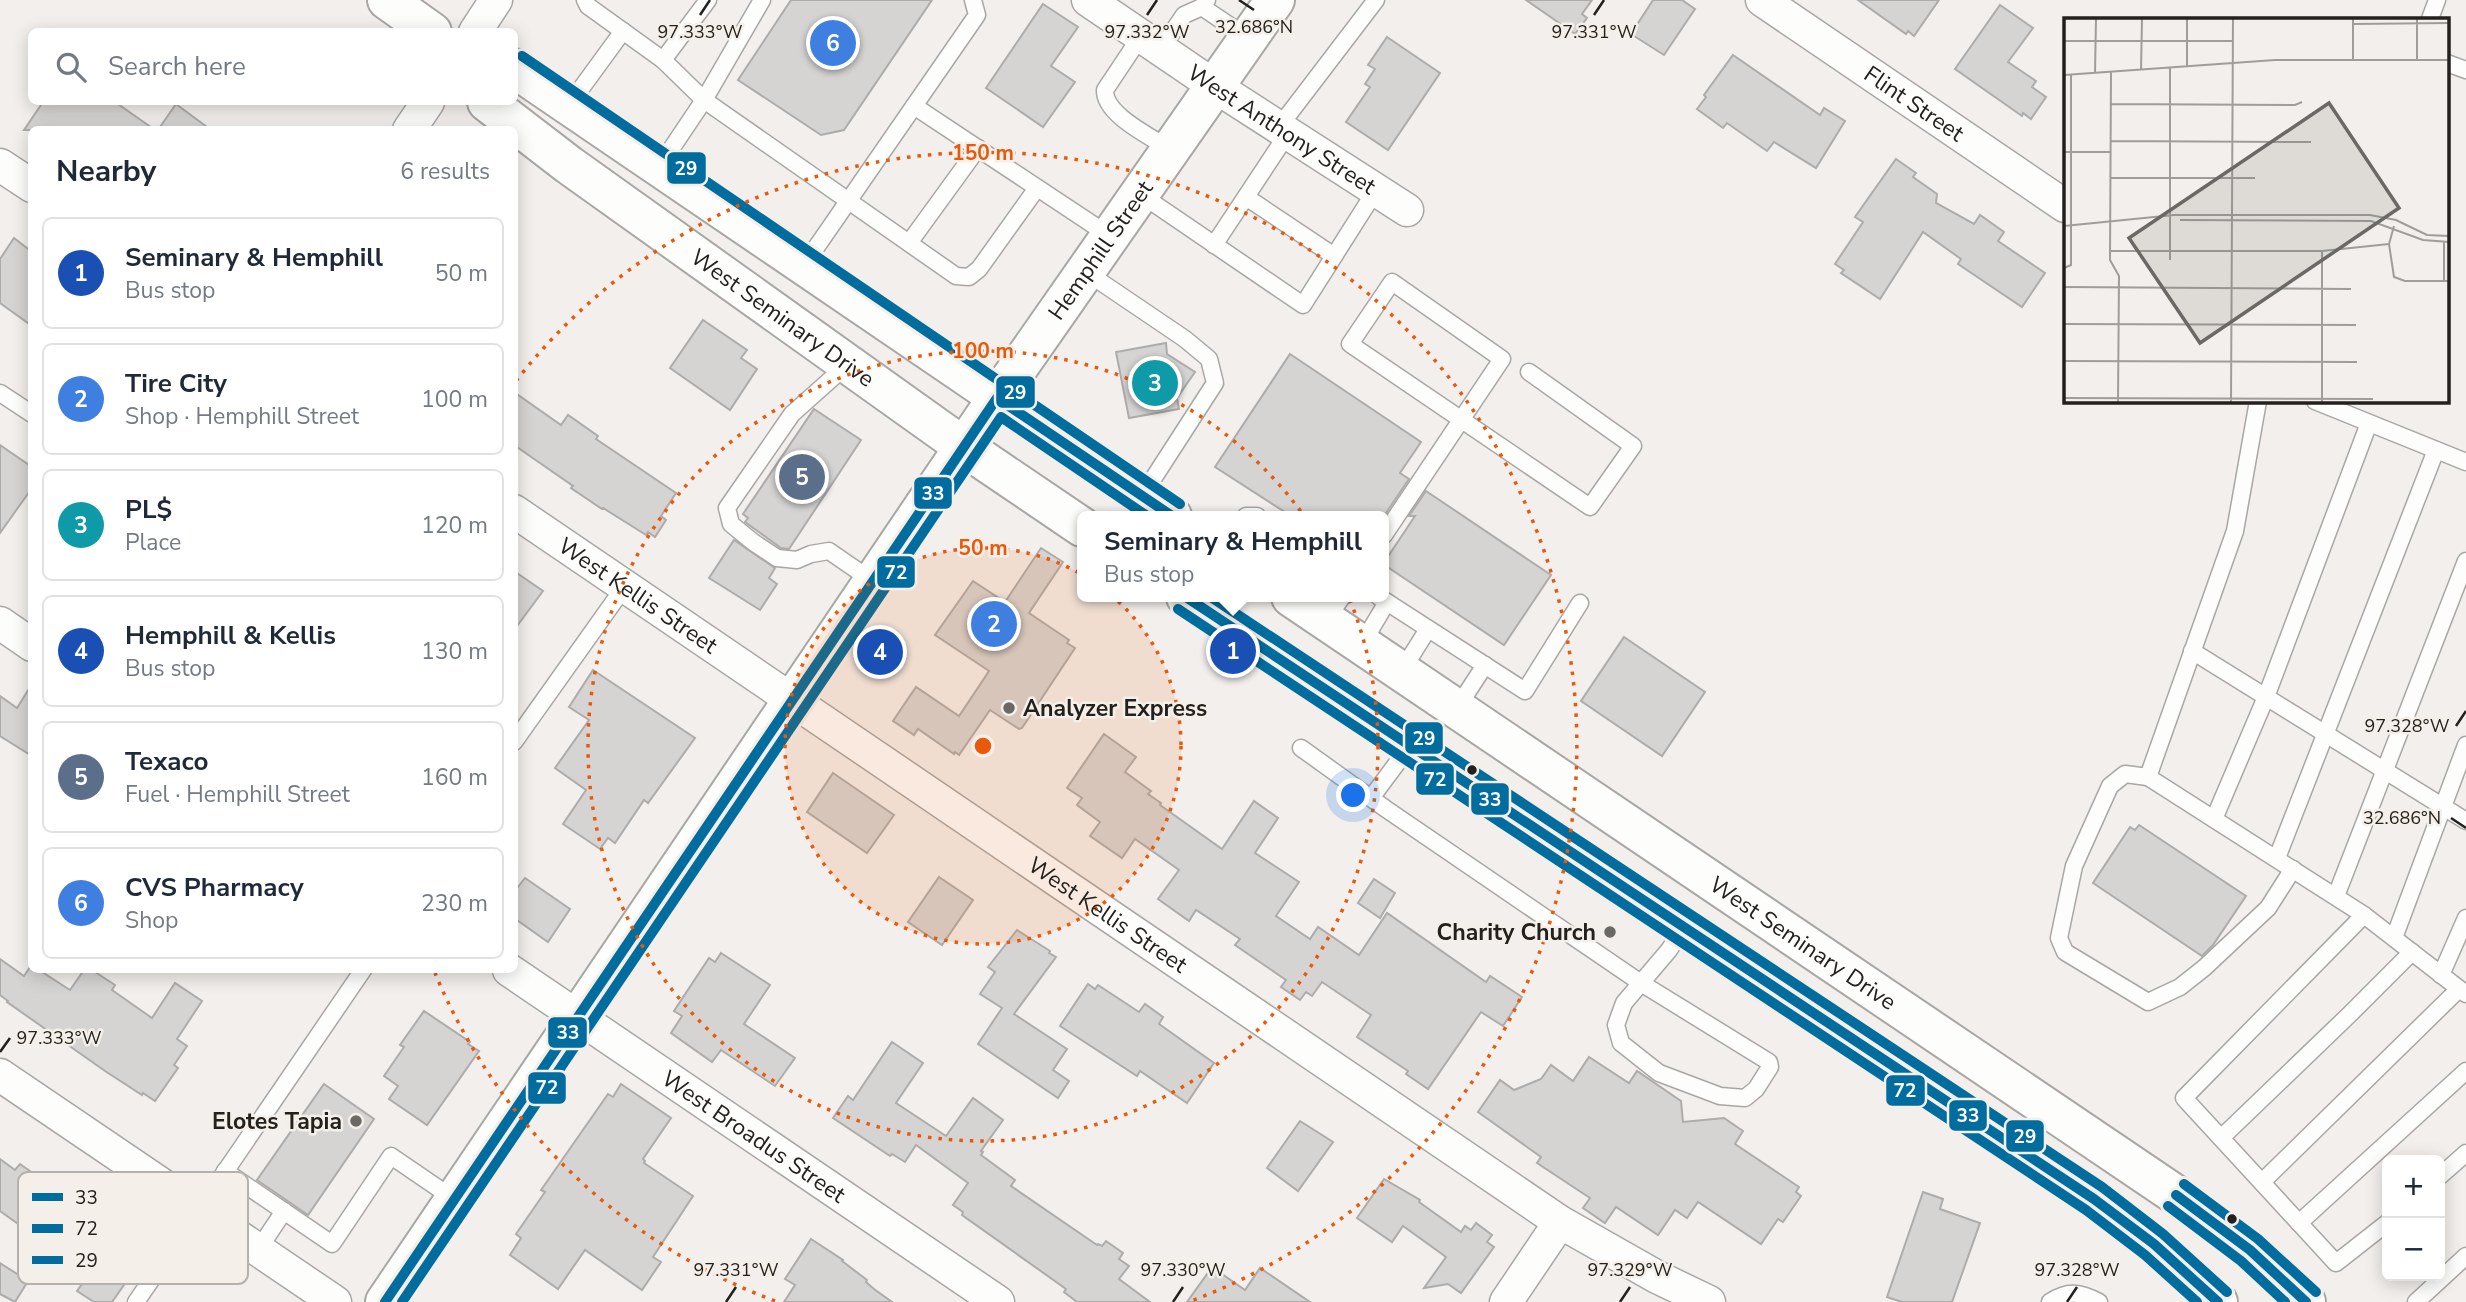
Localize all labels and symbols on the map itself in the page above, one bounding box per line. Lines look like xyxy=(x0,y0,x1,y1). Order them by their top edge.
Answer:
text: 32.686°N xyxy=(1215,15,1293,39)
pin: 6 xyxy=(810,17,856,69)
inset map xyxy=(2064,18,2448,402)
text: 97.333°W xyxy=(658,20,743,44)
text: 97.332°W xyxy=(1105,20,1190,44)
text: 97.331°W xyxy=(1552,20,1637,44)
street label: West Anthony Street xyxy=(1182,57,1383,202)
street label: Flint Street xyxy=(1858,58,1971,149)
text: 150 m xyxy=(952,139,1014,167)
line badge: 29 xyxy=(666,151,707,185)
text: 29 xyxy=(675,156,697,182)
street label: Hemphill Street xyxy=(1041,173,1160,326)
street label: West Seminary Drive xyxy=(685,241,881,394)
text: 100 m xyxy=(952,337,1014,365)
pin: 3 xyxy=(1132,357,1178,409)
line badge: 29 xyxy=(995,375,1036,409)
text: 29 xyxy=(1004,380,1026,406)
pin: 5 xyxy=(779,451,825,503)
line badge: 33 xyxy=(913,476,953,510)
text: 33 xyxy=(922,481,944,507)
street label: West Kellis Street xyxy=(552,530,725,661)
text: 50 m xyxy=(958,534,1008,562)
line badge: 72 xyxy=(876,555,916,589)
text: 72 xyxy=(885,560,907,586)
pin: 2 xyxy=(971,598,1017,650)
pin: 1 xyxy=(1210,625,1256,677)
pin: 4 xyxy=(857,626,903,678)
place label: Analyzer Express xyxy=(1023,693,1207,724)
marker: Analyzer Express xyxy=(1001,700,1017,716)
text: 97.328°W xyxy=(2365,714,2450,738)
line badge: 29 xyxy=(1404,721,1444,755)
text: 29 xyxy=(1413,726,1435,752)
centre of rings xyxy=(971,734,995,758)
line badge: 72 xyxy=(1415,762,1455,796)
unlabelled marker xyxy=(1465,763,1479,777)
text: 72 xyxy=(1424,767,1446,793)
your location xyxy=(1336,778,1370,812)
line badge: 33 xyxy=(1470,782,1510,816)
text: 33 xyxy=(1479,787,1501,813)
text: 32.686°N xyxy=(2363,806,2441,830)
street label: West Kellis Street xyxy=(1022,849,1194,980)
street label: West Seminary Drive xyxy=(1704,869,1903,1017)
place label: Charity Church xyxy=(1437,917,1596,948)
marker: Charity Church xyxy=(1602,924,1618,940)
line badge: 33 xyxy=(547,1016,588,1049)
text: 33 xyxy=(557,1020,579,1046)
text: 97.333°W xyxy=(17,1026,102,1050)
street label: West Broadus Street xyxy=(656,1063,853,1210)
line badge: 72 xyxy=(527,1071,567,1105)
line badge: 72 xyxy=(1885,1074,1926,1107)
text: 72 xyxy=(536,1075,558,1101)
text: 72 xyxy=(1894,1078,1916,1104)
line badge: 33 xyxy=(1948,1099,1988,1132)
text: 33 xyxy=(1957,1103,1979,1129)
place label: Elotes Tapia xyxy=(212,1106,342,1137)
marker: Elotes Tapia xyxy=(348,1113,364,1129)
line badge: 29 xyxy=(2005,1119,2045,1153)
text: 29 xyxy=(2014,1124,2036,1150)
legend xyxy=(18,1172,248,1284)
text: 33 xyxy=(75,1185,98,1211)
unlabelled marker xyxy=(2225,1212,2239,1226)
text: 72 xyxy=(75,1216,98,1242)
text: 29 xyxy=(75,1248,98,1274)
text: 97.331°W xyxy=(694,1258,779,1282)
text: 97.330°W xyxy=(1141,1258,1226,1282)
text: 97.329°W xyxy=(1588,1258,1673,1282)
text: 97.328°W xyxy=(2035,1258,2120,1282)

